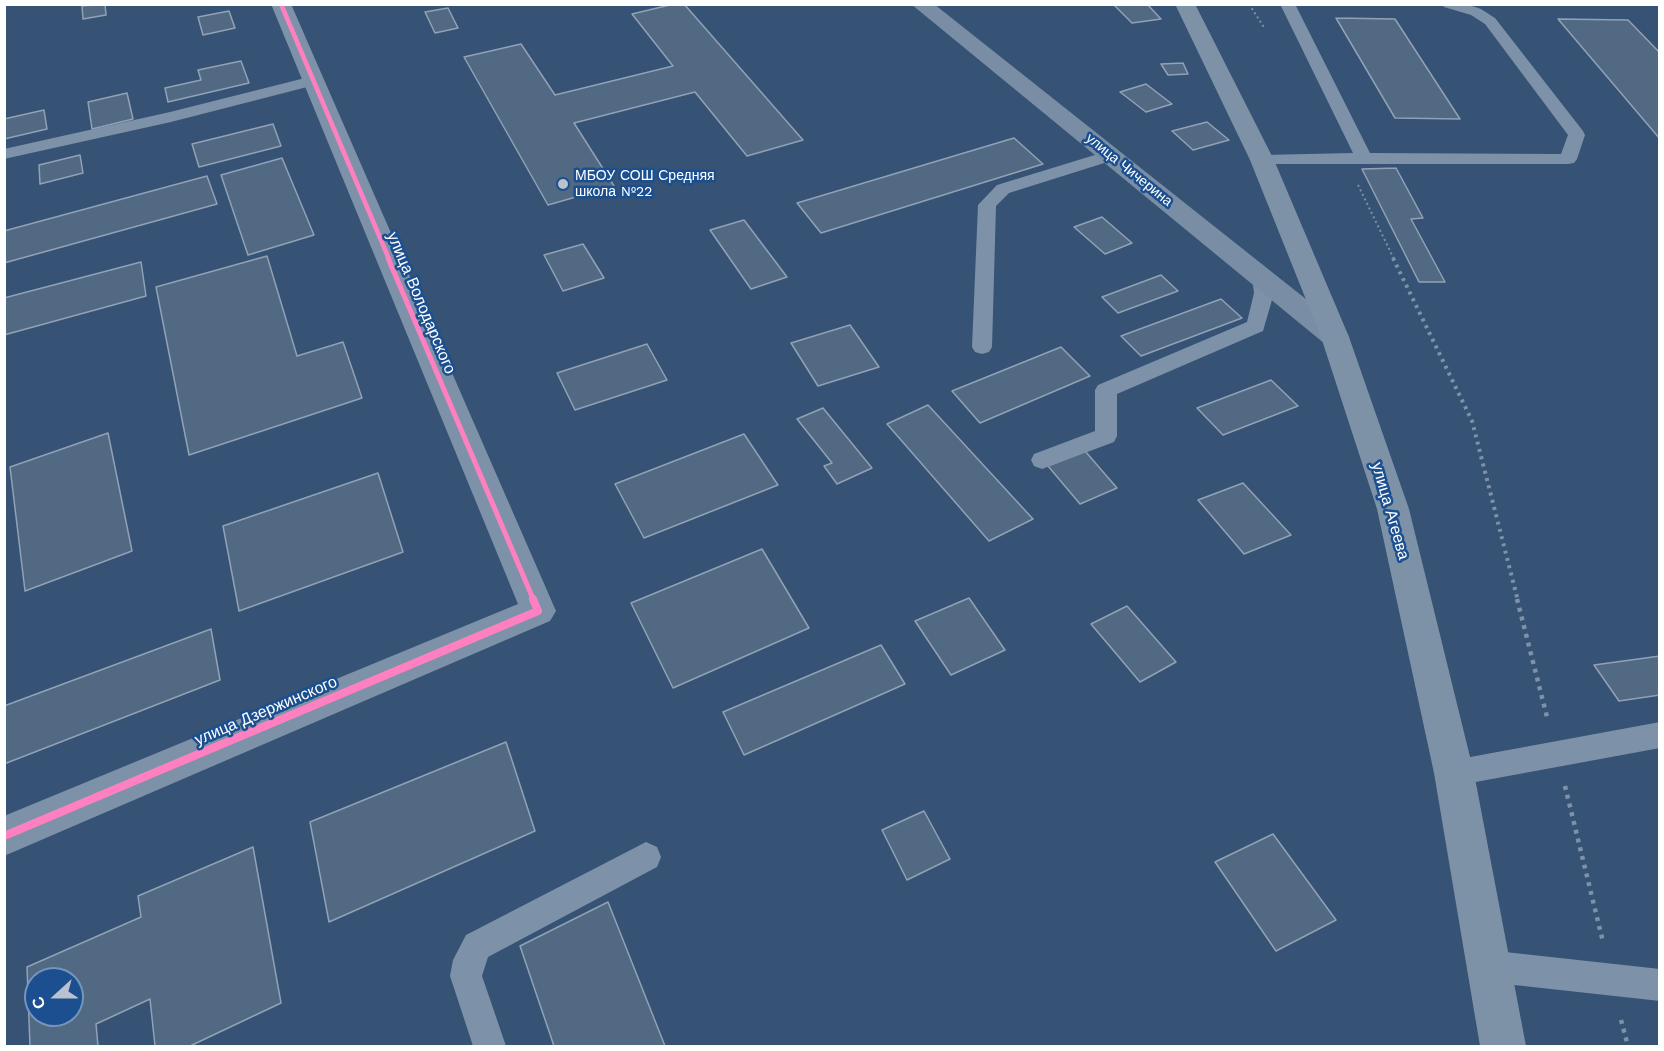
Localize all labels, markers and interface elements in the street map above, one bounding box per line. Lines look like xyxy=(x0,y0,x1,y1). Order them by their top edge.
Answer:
street label: улица Чичерина xyxy=(1082,130,1176,210)
place label: МБОУ СОШ Средняя школа №22 xyxy=(575,168,715,200)
marker: МБОУ СОШ Средняя школа №22 xyxy=(556,177,570,191)
street label: улица Володарского xyxy=(382,229,460,377)
street label: улица Агеева xyxy=(1367,460,1413,562)
street label: улица Дзержинского xyxy=(192,672,340,750)
north arrow xyxy=(24,967,84,1027)
text: С xyxy=(28,994,50,1012)

